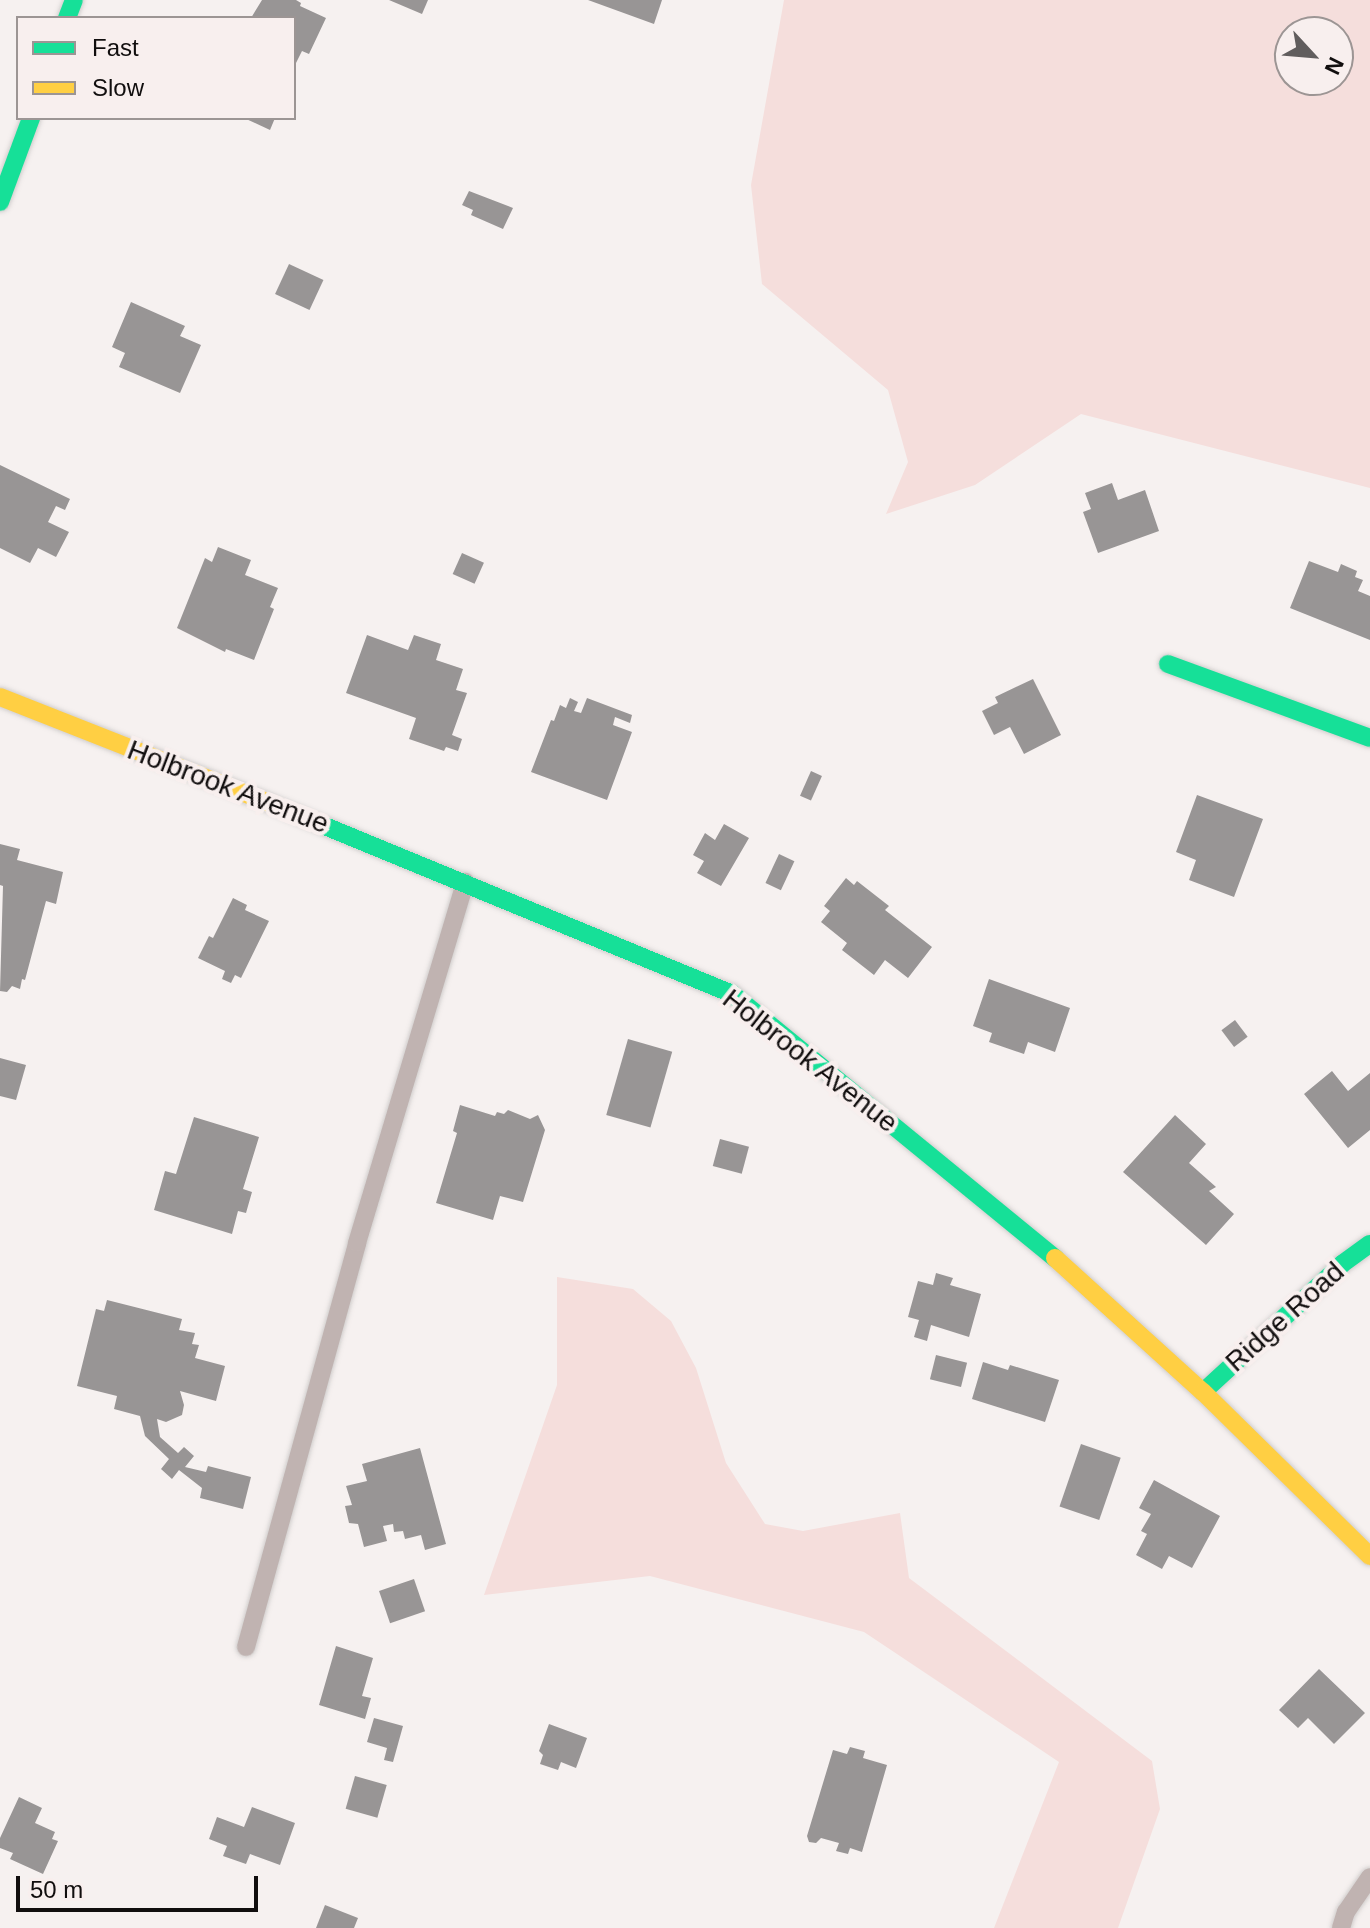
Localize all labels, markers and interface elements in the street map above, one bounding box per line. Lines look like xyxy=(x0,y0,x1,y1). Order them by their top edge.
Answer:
legend xyxy=(16,16,296,120)
north arrow xyxy=(1274,16,1354,96)
text: Fast xyxy=(92,34,139,61)
text: N xyxy=(1320,53,1349,78)
text: Slow xyxy=(92,74,144,101)
street label: Holbrook Avenue xyxy=(122,733,334,841)
street label: Holbrook Avenue xyxy=(715,982,905,1140)
street label: Ridge Road xyxy=(1219,1255,1351,1379)
scale bar xyxy=(20,1860,262,1910)
text: 50 m xyxy=(30,1876,83,1903)

